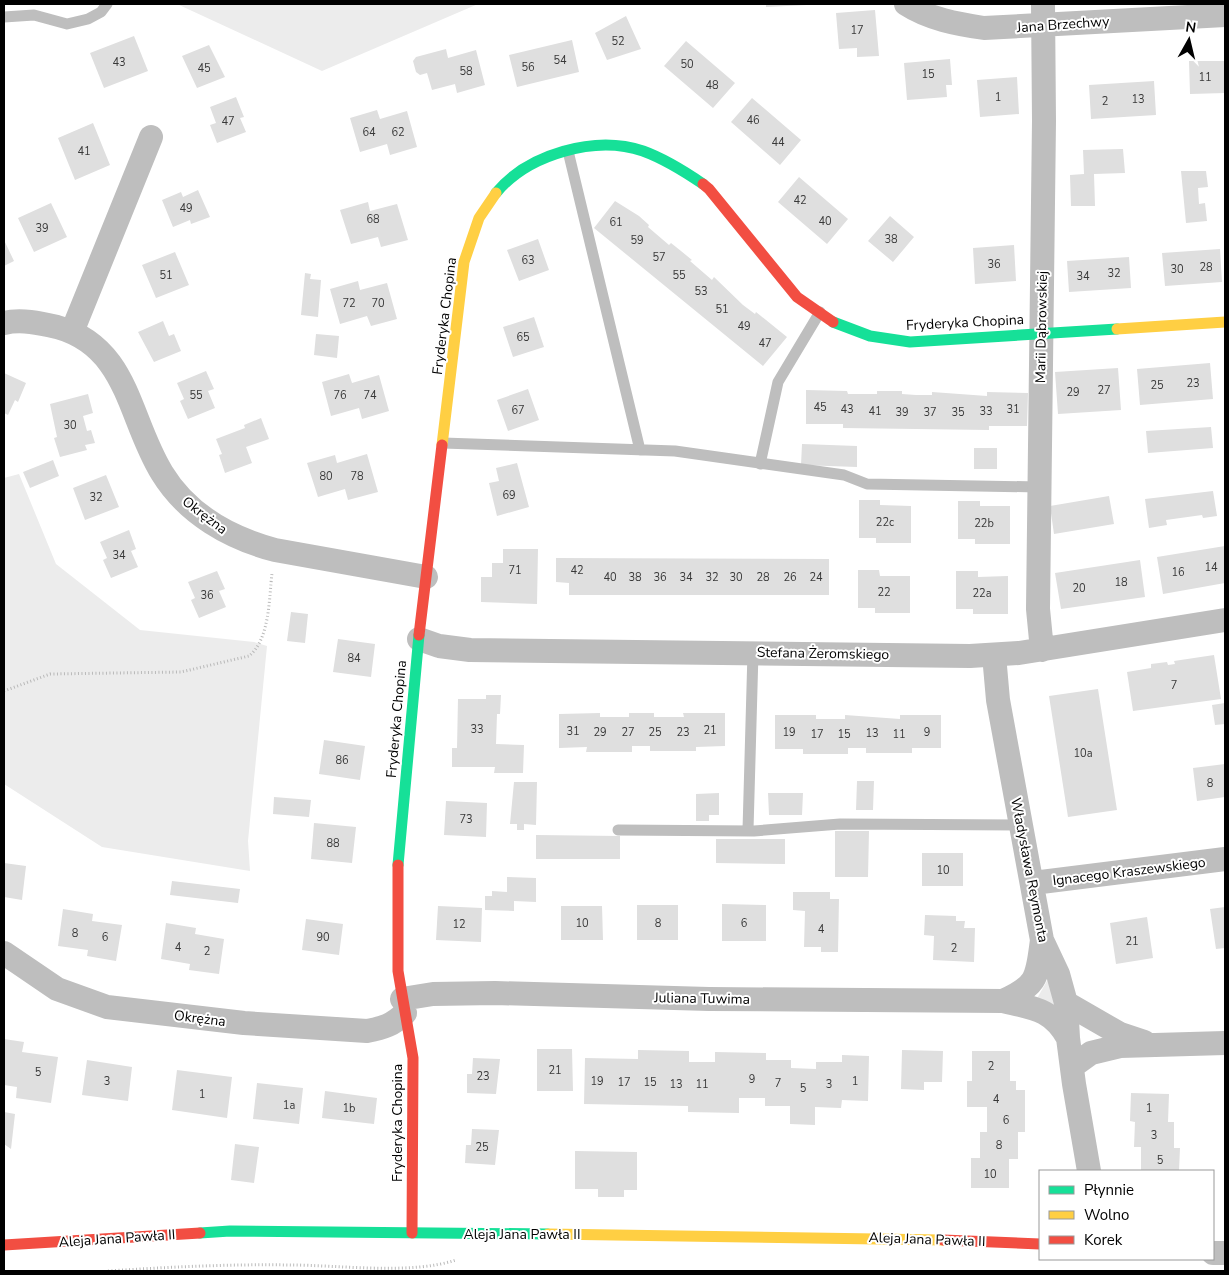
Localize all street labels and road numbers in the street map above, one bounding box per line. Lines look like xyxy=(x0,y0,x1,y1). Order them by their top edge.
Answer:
street label: Jana Brzechwy xyxy=(1015,12,1111,37)
street label: Fryderyka Chopina xyxy=(428,256,461,376)
street label: Marii Dąbrowskiej xyxy=(1031,271,1052,383)
street label: Fryderyka Chopina xyxy=(906,310,1025,335)
street label: Okrężna xyxy=(178,492,231,539)
street label: Stefana Żeromskiego xyxy=(757,643,890,664)
street label: Fryderyka Chopina xyxy=(382,659,411,779)
street label: Władysława Reymonta xyxy=(1006,796,1053,944)
street label: Ignacego Kraszewskiego xyxy=(1051,853,1207,890)
street label: Juliana Tuwima xyxy=(653,988,750,1009)
street label: Okrężna xyxy=(173,1006,227,1031)
street label: Fryderyka Chopina xyxy=(388,1064,407,1182)
street label: Aleja Jana Pawła II xyxy=(58,1225,176,1252)
street label: Aleja Jana Pawła II xyxy=(464,1225,580,1244)
street label: Aleja Jana Pawła II xyxy=(868,1228,986,1251)

